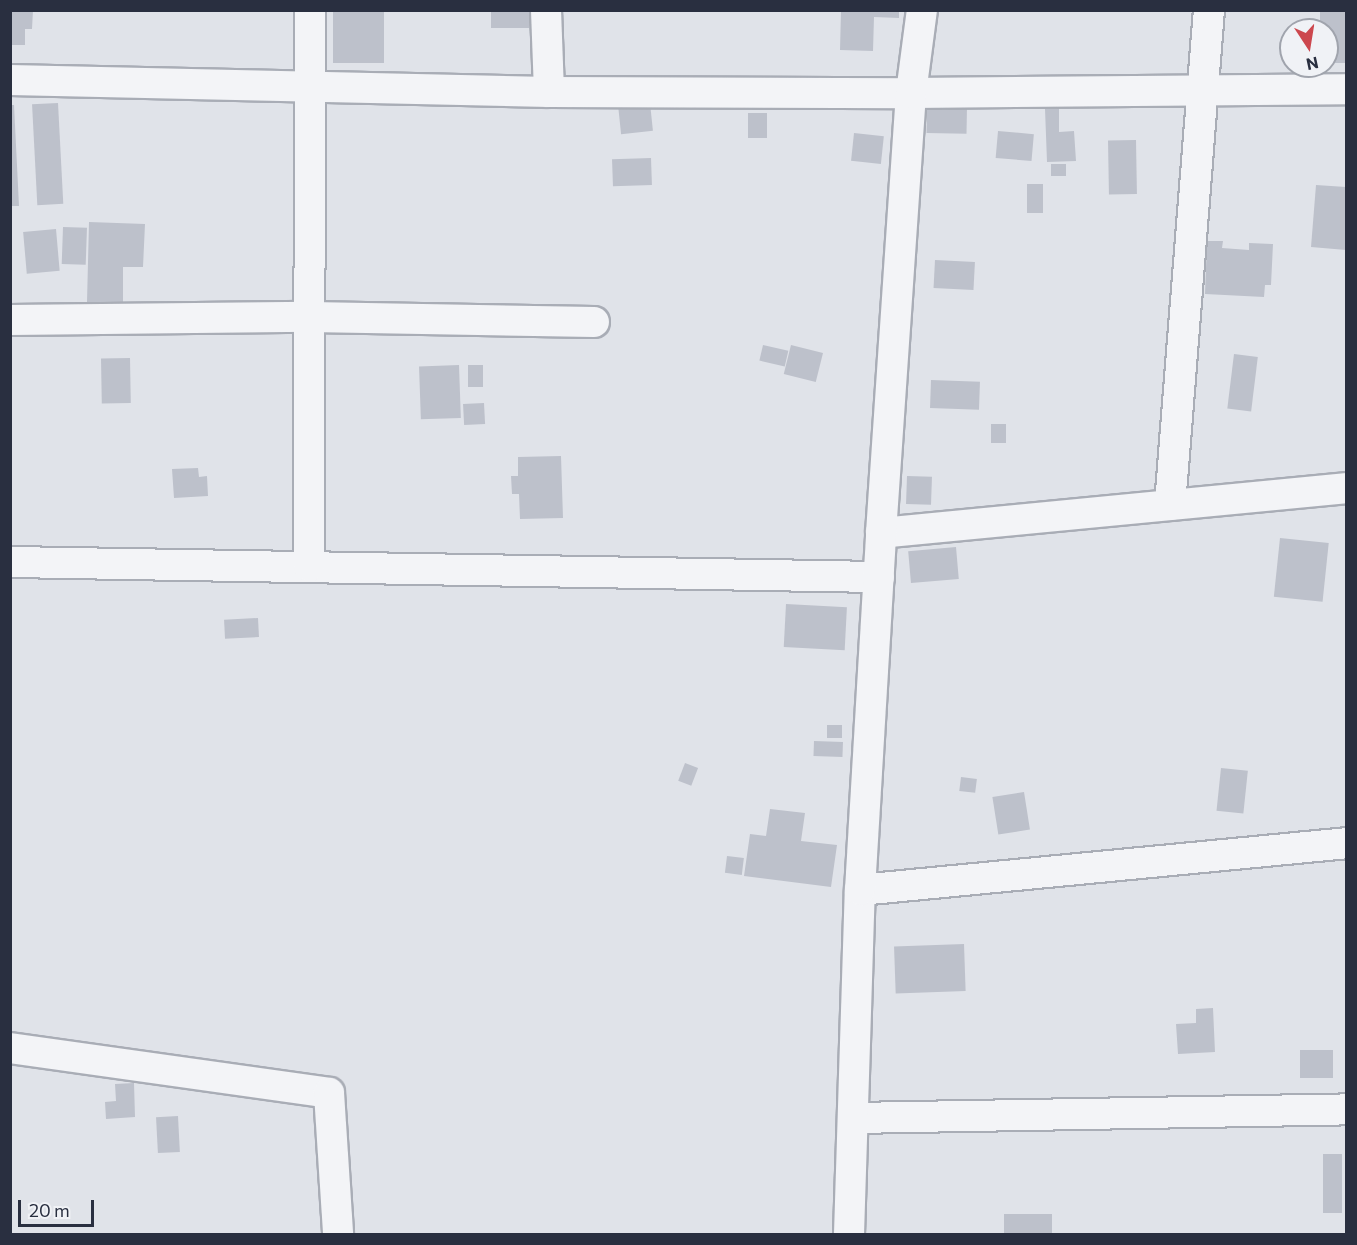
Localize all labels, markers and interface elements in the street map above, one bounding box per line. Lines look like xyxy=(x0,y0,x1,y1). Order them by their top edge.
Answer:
north arrow xyxy=(1279,18,1339,78)
text: N xyxy=(1305,54,1320,75)
scale bar xyxy=(21,1188,98,1226)
text: 20 m xyxy=(29,1199,70,1221)

